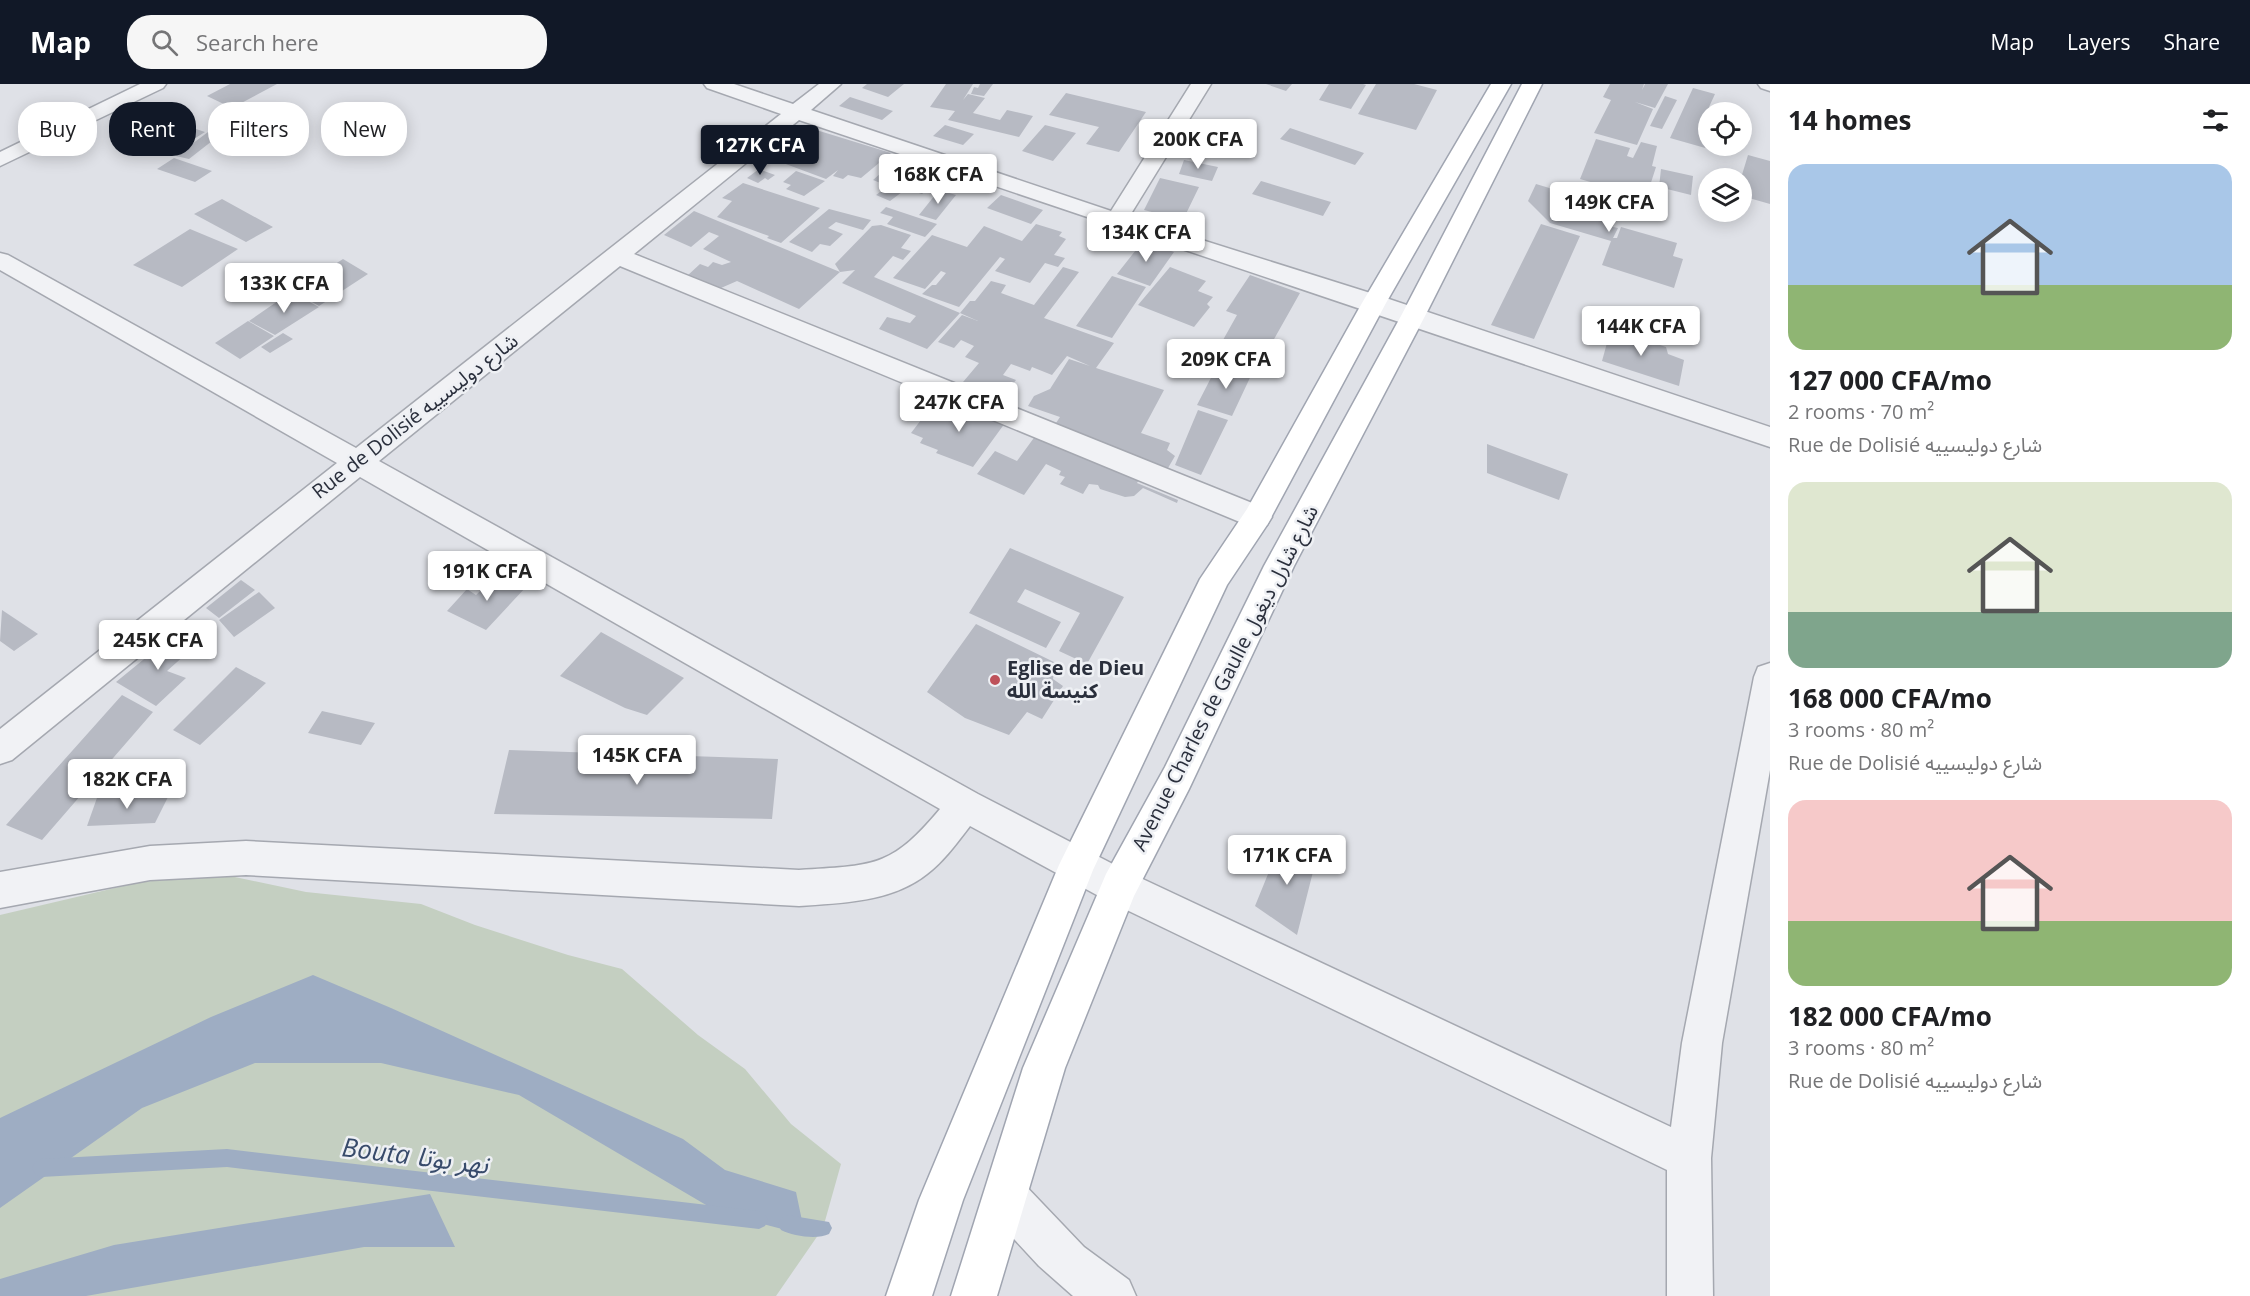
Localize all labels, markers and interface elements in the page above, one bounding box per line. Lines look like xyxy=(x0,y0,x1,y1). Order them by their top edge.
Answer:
search box xyxy=(127,15,547,69)
text: Map xyxy=(30,23,91,61)
icon: search xyxy=(148,26,181,59)
text: Search here xyxy=(196,27,319,57)
text: Map xyxy=(1991,28,2034,56)
text: Layers xyxy=(2067,28,2131,56)
text: Share xyxy=(2164,28,2220,56)
chip: Buy xyxy=(18,102,97,156)
chip: Rent xyxy=(109,102,196,156)
chip: Filters xyxy=(208,102,309,156)
chip: New xyxy=(321,102,407,156)
map controls xyxy=(1698,102,1752,222)
button: locate xyxy=(1698,102,1752,156)
text: 14 homes xyxy=(1788,102,1912,138)
icon: filters xyxy=(2199,104,2232,137)
pin: 200K CFA xyxy=(1136,119,1260,170)
pin: 127K CFA xyxy=(698,125,822,176)
text: 200K CFA xyxy=(1153,125,1243,152)
text: 127K CFA xyxy=(715,131,805,158)
pin: 168K CFA xyxy=(876,154,1000,205)
text: 168K CFA xyxy=(893,160,983,187)
button: layers xyxy=(1698,168,1752,222)
pin: 149K CFA xyxy=(1547,182,1671,233)
text: 149K CFA xyxy=(1564,188,1654,215)
icon: home xyxy=(1956,203,2064,311)
pin: 134K CFA xyxy=(1084,212,1208,263)
text: 134K CFA xyxy=(1101,218,1191,245)
pin: 133K CFA xyxy=(222,263,346,314)
text: 133K CFA xyxy=(239,269,329,296)
pin: 144K CFA xyxy=(1579,306,1703,357)
text: 144K CFA xyxy=(1596,312,1686,339)
street label: Rue de Dolisié شارع دوليسييه xyxy=(306,327,524,506)
pin: 209K CFA xyxy=(1164,339,1288,390)
text: 209K CFA xyxy=(1181,345,1271,372)
text: 127 000 CFA/mo xyxy=(1788,362,1992,398)
pin: 247K CFA xyxy=(897,382,1021,433)
text: 247K CFA xyxy=(914,388,1004,415)
text: 2 rooms · 70 m² xyxy=(1788,398,1934,425)
text: Rue de Dolisié شارع دوليسييه xyxy=(1788,431,2042,458)
street label: Avenue Charles de Gaulle شارع شارل ديغول xyxy=(1125,500,1326,856)
icon: home xyxy=(1956,521,2064,629)
pin: 191K CFA xyxy=(425,551,549,602)
text: 191K CFA xyxy=(442,557,532,584)
pin: 245K CFA xyxy=(96,620,220,671)
text: 245K CFA xyxy=(113,626,203,653)
place label: Eglise de Dieu كنيسة الله xyxy=(1007,654,1144,704)
marker: Eglise de Dieu كنيسة الله xyxy=(988,673,1002,687)
text: 168 000 CFA/mo xyxy=(1788,680,1992,716)
text: 3 rooms · 80 m² xyxy=(1788,716,1934,743)
pin: 145K CFA xyxy=(575,735,699,786)
text: 145K CFA xyxy=(592,741,682,768)
text: Rue de Dolisié شارع دوليسييه xyxy=(1788,749,2042,776)
pin: 182K CFA xyxy=(65,759,189,810)
text: 182K CFA xyxy=(82,765,172,792)
pin: 171K CFA xyxy=(1225,835,1349,886)
icon: home xyxy=(1956,839,2064,947)
text: 171K CFA xyxy=(1242,841,1332,868)
text: 182 000 CFA/mo xyxy=(1788,998,1992,1034)
text: 3 rooms · 80 m² xyxy=(1788,1034,1934,1061)
text: Rue de Dolisié شارع دوليسييه xyxy=(1788,1067,2042,1094)
water label: Bouta نهر بوتا xyxy=(340,1128,493,1182)

